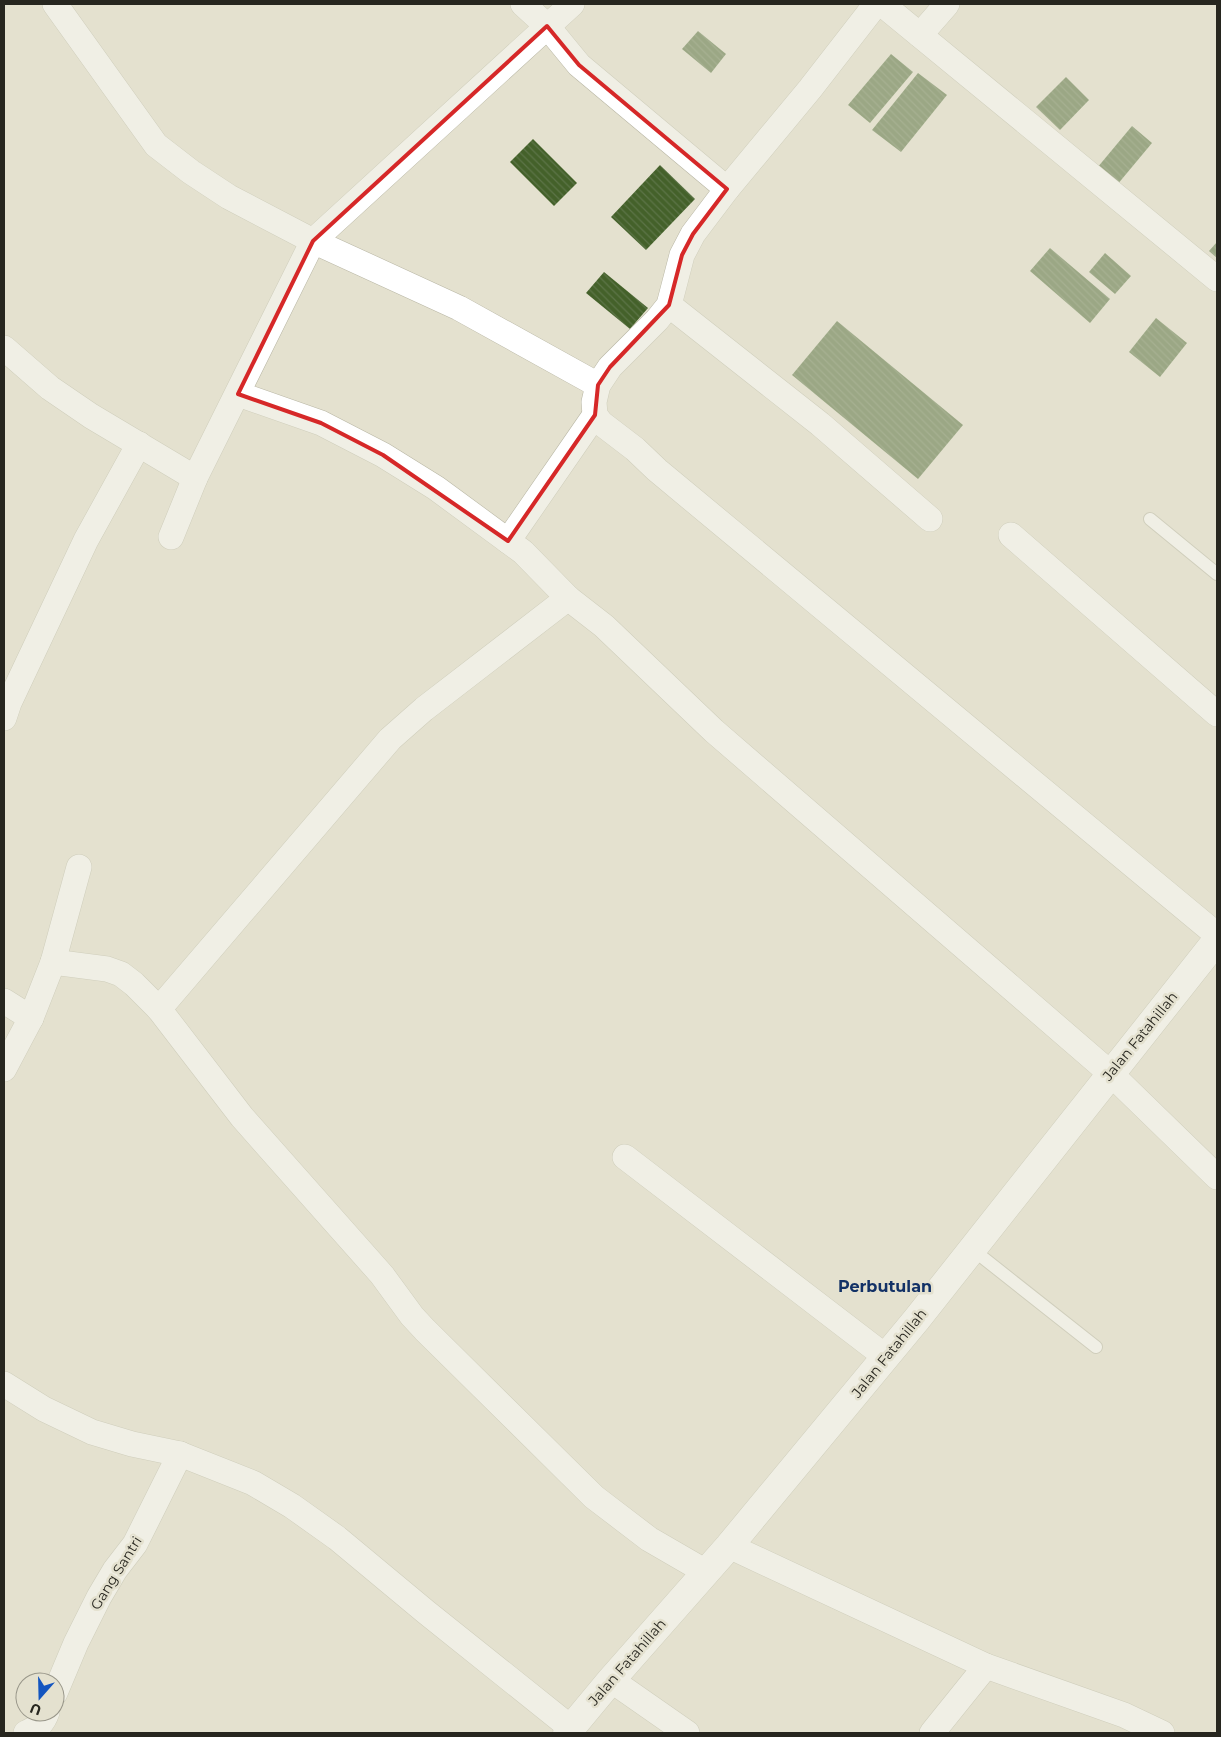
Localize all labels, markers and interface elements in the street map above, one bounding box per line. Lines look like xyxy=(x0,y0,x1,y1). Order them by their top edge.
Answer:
street label: Jalan Fatahillah xyxy=(1098,988,1181,1085)
district label: Perbutulan xyxy=(838,1277,932,1296)
street label: Jalan Fatahillah xyxy=(847,1305,930,1402)
street label: Gang Santri xyxy=(86,1533,146,1613)
street label: Jalan Fatahillah xyxy=(584,1615,670,1710)
north arrow xyxy=(15,1672,65,1722)
text: U xyxy=(27,1699,44,1720)

